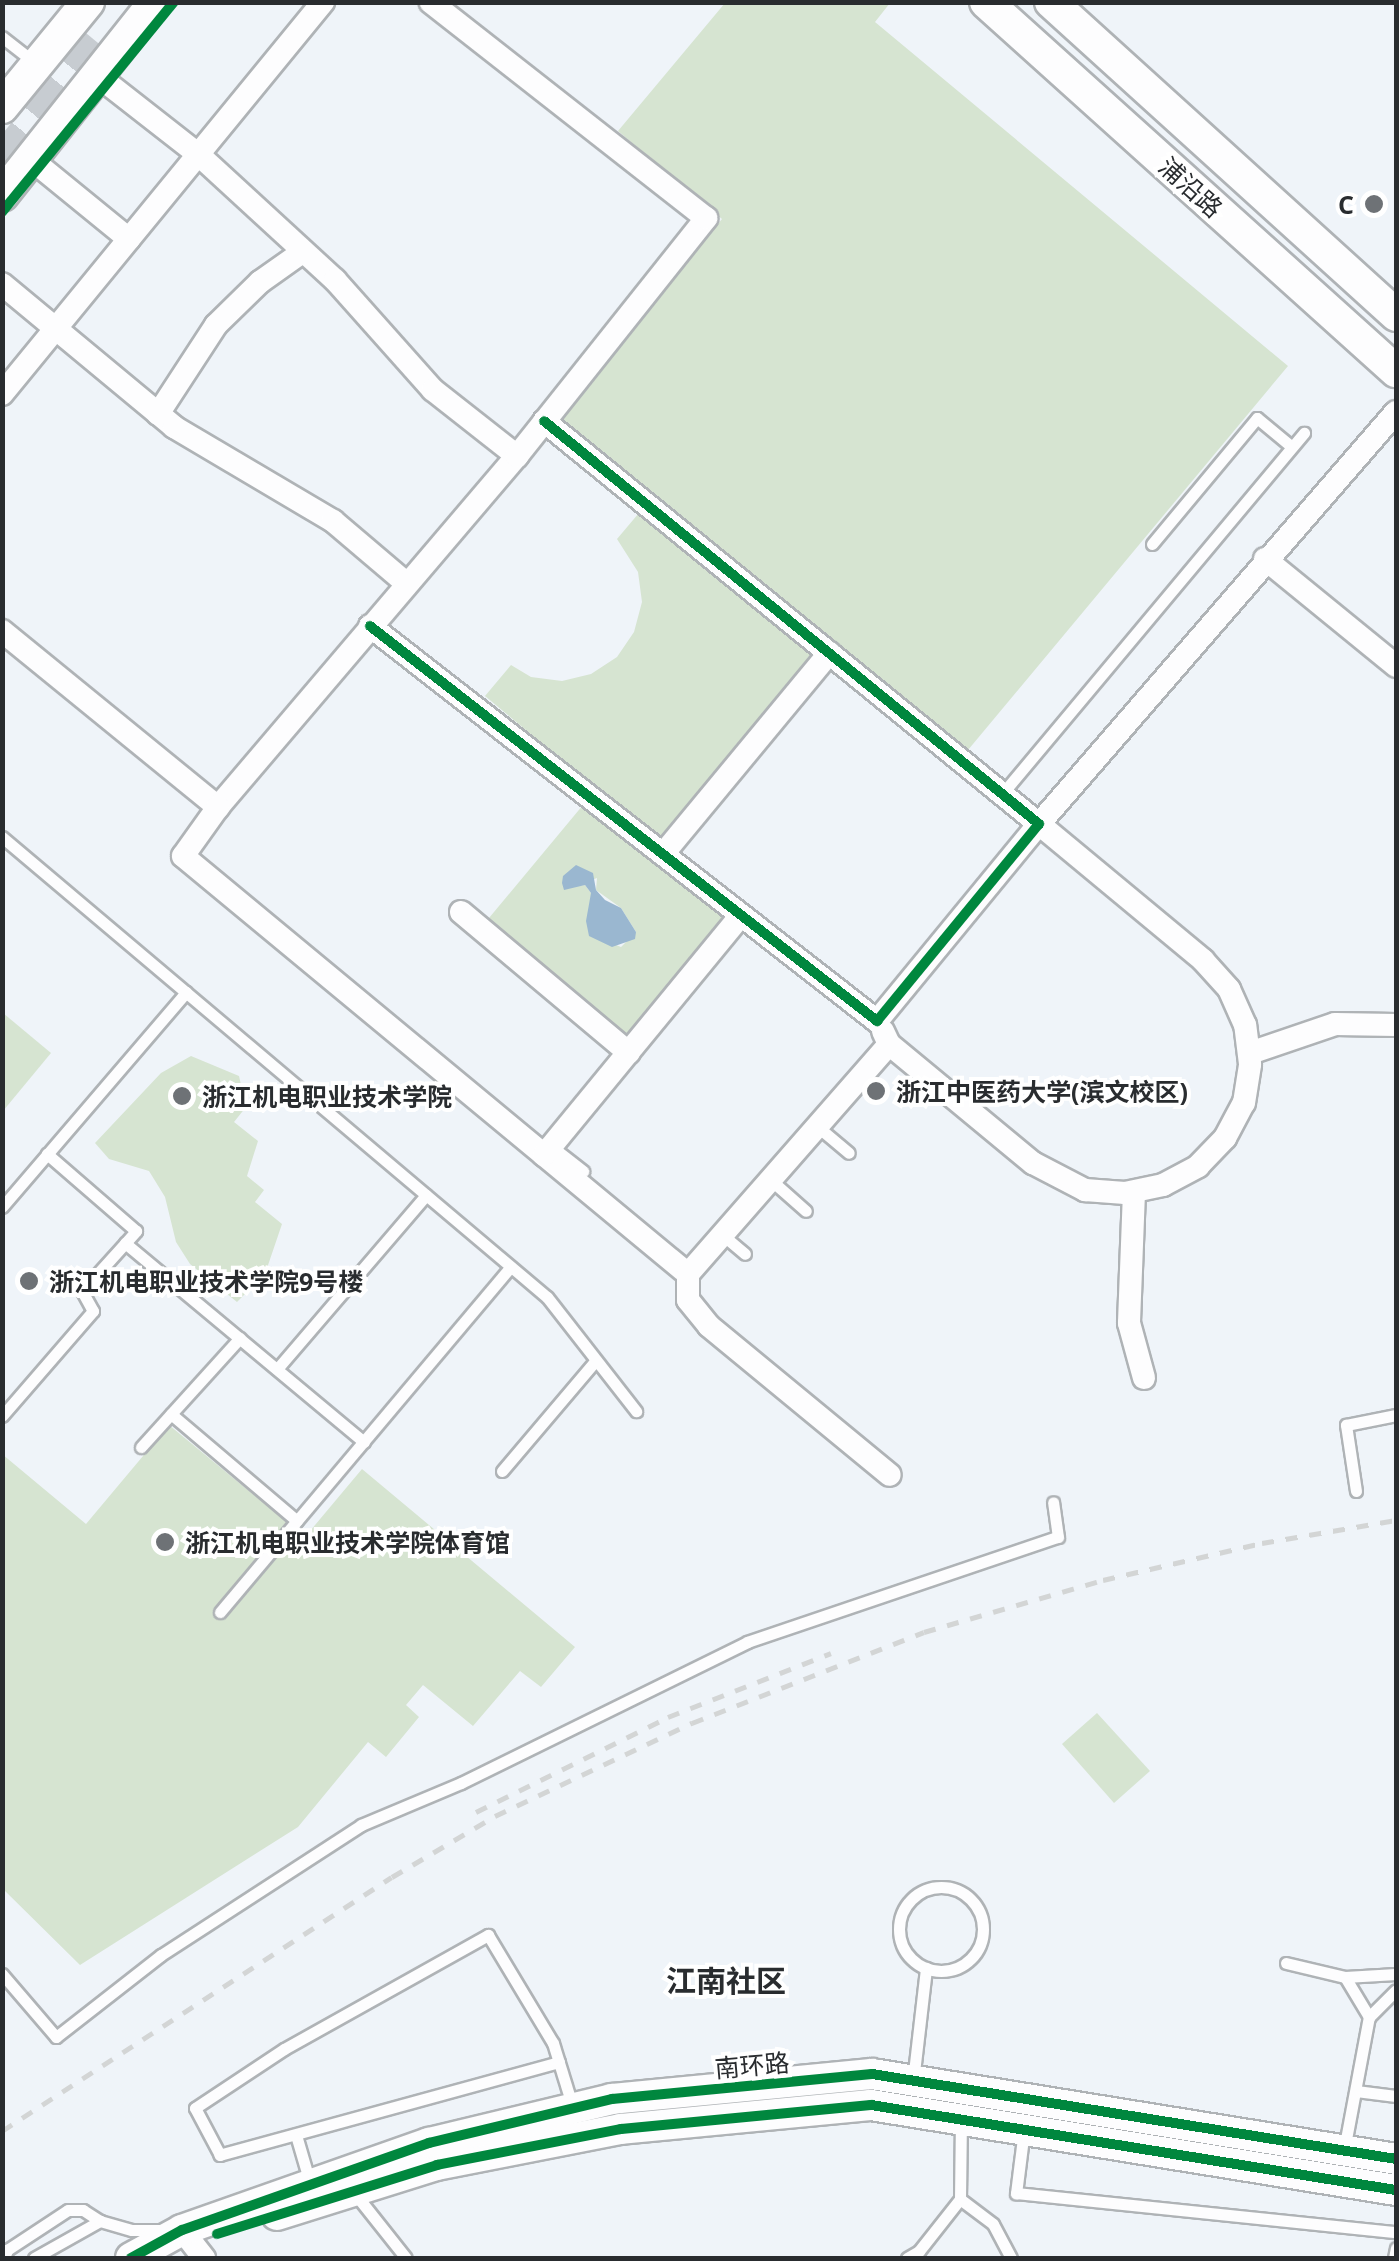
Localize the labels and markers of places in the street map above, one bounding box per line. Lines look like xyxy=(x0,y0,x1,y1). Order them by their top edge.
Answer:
place label: C xyxy=(1338,189,1354,219)
marker: C xyxy=(1363,193,1385,215)
place label: 浙江中医药大学(滨文校区) xyxy=(896,1076,1188,1106)
marker: 浙江中医药大学(滨文校区) xyxy=(865,1080,887,1102)
place label: 浙江机电职业技术学院 xyxy=(202,1081,452,1111)
marker: 浙江机电职业技术学院 xyxy=(171,1085,193,1107)
place label: 浙江机电职业技术学院9号楼 xyxy=(49,1266,363,1296)
marker: 浙江机电职业技术学院9号楼 xyxy=(18,1270,40,1292)
place label: 浙江机电职业技术学院体育馆 xyxy=(185,1527,510,1557)
marker: 浙江机电职业技术学院体育馆 xyxy=(154,1531,176,1553)

